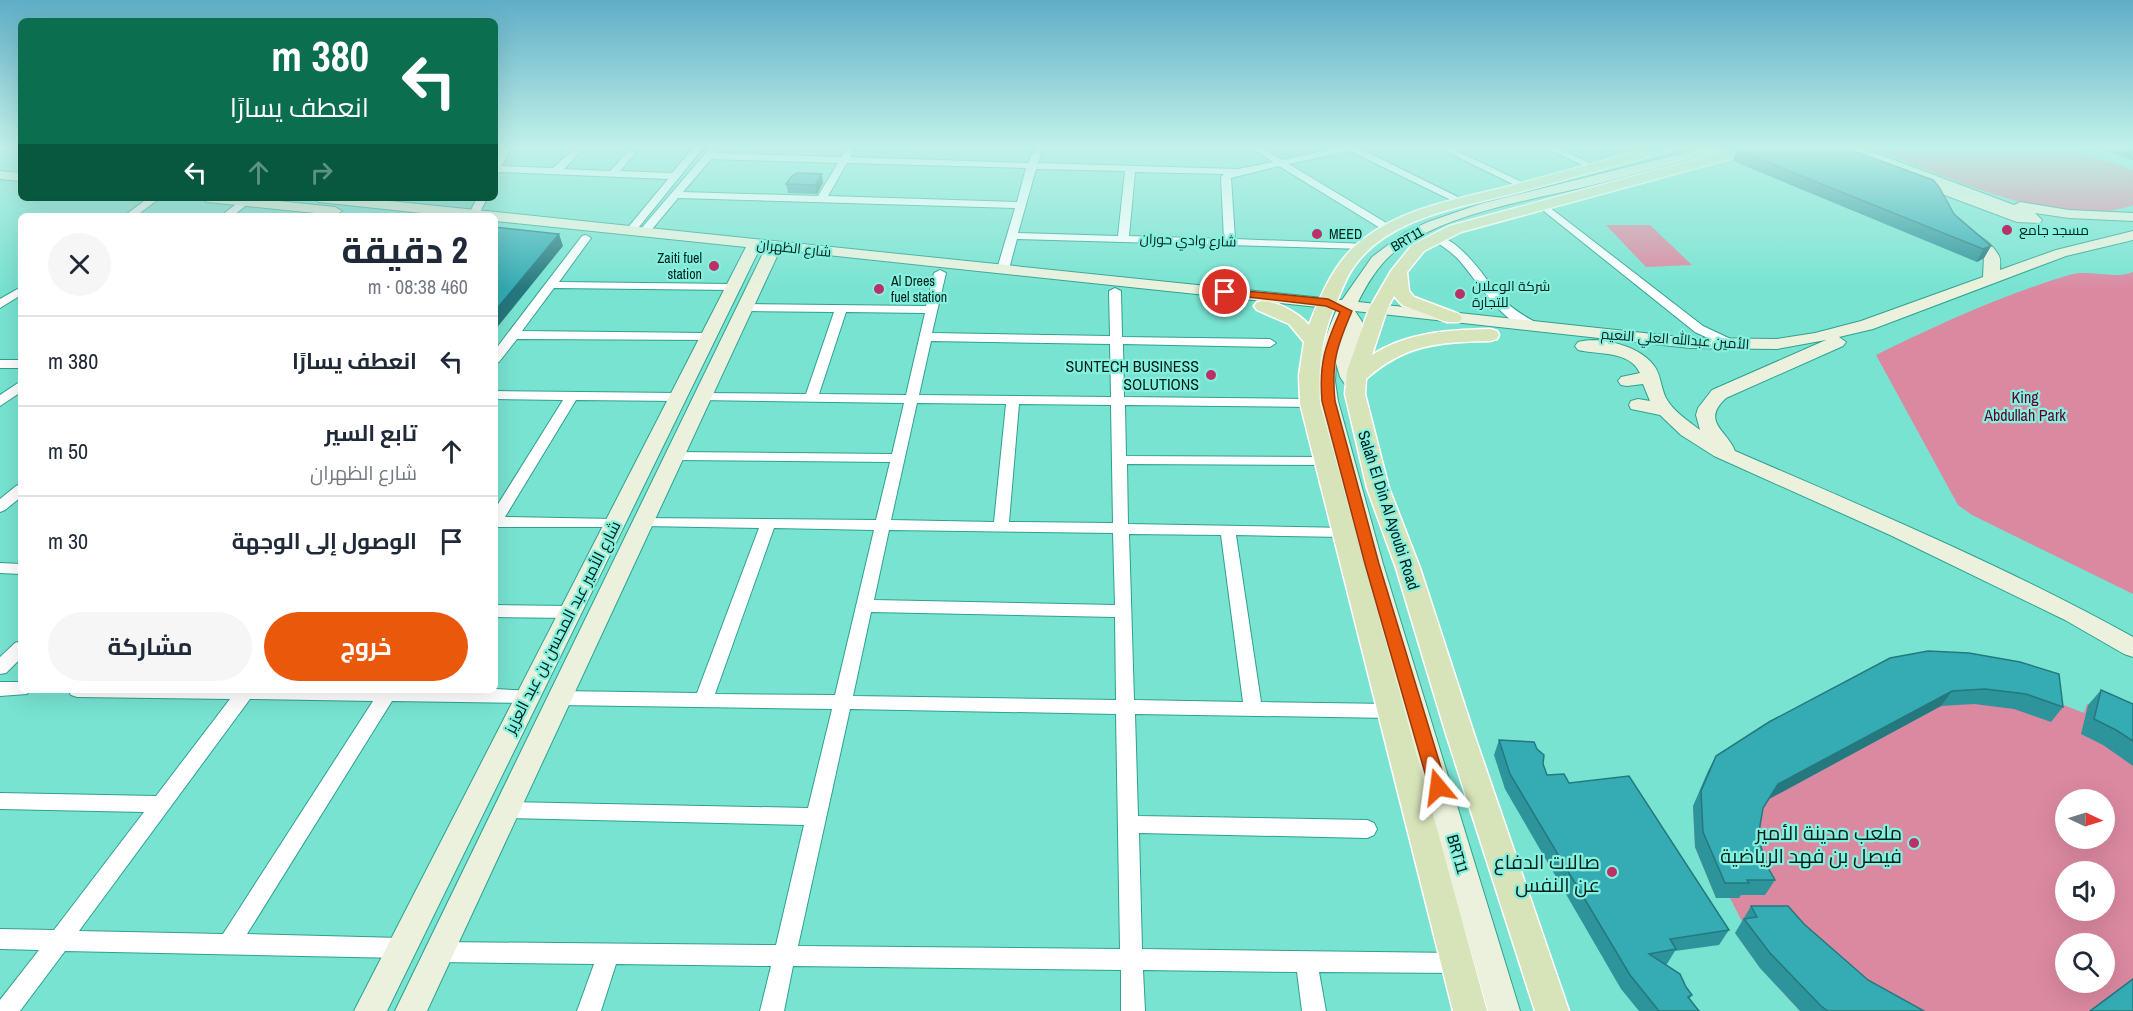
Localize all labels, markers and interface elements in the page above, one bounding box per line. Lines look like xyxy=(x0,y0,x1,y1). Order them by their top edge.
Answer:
text: 380 m xyxy=(271,28,369,84)
icon: left xyxy=(390,42,468,120)
text: انعطف يسارًا xyxy=(230,89,369,125)
icon: left xyxy=(179,156,212,189)
icon: ahead xyxy=(242,156,275,189)
icon: right xyxy=(305,156,338,189)
place label: مسجد جامع xyxy=(2019,221,2089,239)
street label: BRT11 xyxy=(1387,222,1427,255)
marker: مسجد جامع xyxy=(2000,223,2014,237)
place label: MEED xyxy=(1329,225,1362,243)
text: 2 دقيقة xyxy=(342,226,468,274)
marker: MEED xyxy=(1310,227,1324,241)
street label: شارع وادي حوران xyxy=(1139,229,1237,254)
button: close xyxy=(48,233,111,296)
street label: شارع الظهران xyxy=(756,235,832,261)
place label: Zaiti fuel station xyxy=(657,249,702,283)
marker: Zaiti fuel station xyxy=(707,259,721,273)
pin xyxy=(1199,266,1250,317)
place label: Al Drees fuel station xyxy=(890,272,947,306)
text: 460 m · 08:38 xyxy=(368,273,468,300)
icon: arrive xyxy=(1208,275,1241,308)
place label: شركة الوعلان للتجارة xyxy=(1472,277,1550,311)
marker: Al Drees fuel station xyxy=(872,282,886,296)
marker: شركة الوعلان للتجارة xyxy=(1453,287,1467,301)
street label: الأمين عبدالله العلي النعيم xyxy=(1600,325,1750,356)
icon: left xyxy=(435,345,468,378)
text: 380 m xyxy=(48,346,98,376)
text: انعطف يسارًا xyxy=(292,346,417,376)
place label: SUNTECH BUSINESS SOLUTIONS xyxy=(1066,355,1199,395)
marker: SUNTECH BUSINESS SOLUTIONS xyxy=(1204,368,1218,382)
park label: King Abdullah Park xyxy=(1983,386,2066,426)
text: تابع السير xyxy=(325,418,417,448)
street label: Salah El Din Al Ayoubi Road xyxy=(1353,428,1425,592)
icon: ahead xyxy=(435,435,468,468)
text: 50 m xyxy=(48,436,88,466)
text: شارع الظهران xyxy=(310,459,417,486)
street label: شارع الأمير عبد المحسن بن عبد العزيز xyxy=(498,517,626,738)
icon: arrive xyxy=(435,525,468,558)
text: 30 m xyxy=(48,526,88,556)
text: الوصول إلى الوجهة xyxy=(232,526,417,556)
button: مشاركة xyxy=(48,612,252,681)
button: خروج xyxy=(264,612,468,681)
position arrow xyxy=(1406,755,1470,819)
north arrow xyxy=(2055,789,2115,849)
map controls xyxy=(2055,789,2115,993)
place label: ملعب مدينة الأمير فيصل بن فهد الرياضية xyxy=(1720,819,1902,869)
street label: BRT11 xyxy=(1442,832,1474,877)
marker: ملعب مدينة الأمير فيصل بن فهد الرياضية xyxy=(1907,836,1921,850)
place label: صالات الدفاع عن النفس xyxy=(1494,848,1600,898)
button: sound xyxy=(2055,861,2115,921)
marker: صالات الدفاع عن النفس xyxy=(1605,865,1619,879)
button: search xyxy=(2055,933,2115,993)

